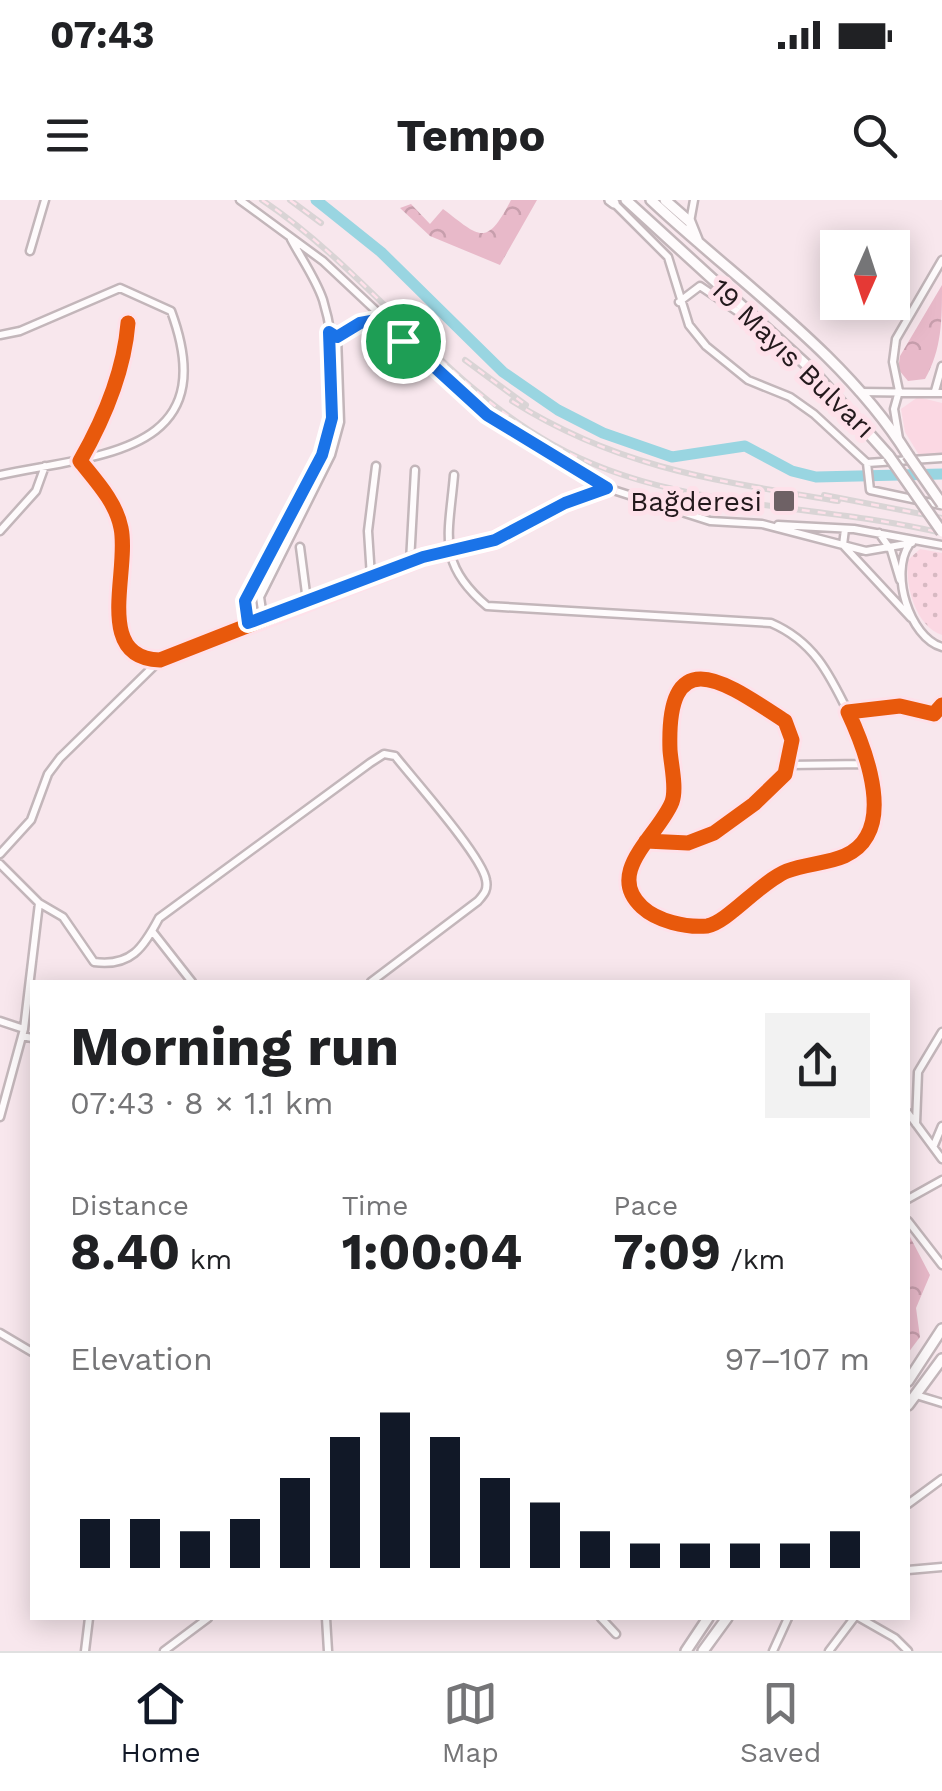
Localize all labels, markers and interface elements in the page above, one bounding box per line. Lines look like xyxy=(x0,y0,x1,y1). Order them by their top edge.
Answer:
text: 07:43 xyxy=(50,13,154,57)
icon: menu xyxy=(40,108,95,163)
icon: search xyxy=(847,108,902,163)
text: Tempo xyxy=(397,109,545,162)
north arrow xyxy=(820,230,910,320)
map controls xyxy=(820,230,910,320)
street label: 19 Mayıs Bulvarı xyxy=(704,272,882,445)
pin xyxy=(361,299,446,384)
icon: arrive xyxy=(376,314,431,369)
place label: Bağderesi xyxy=(630,485,762,518)
marker: Bağderesi xyxy=(771,488,797,514)
button: share xyxy=(765,1013,870,1118)
text: Morning run xyxy=(70,1014,399,1078)
text: 07:43 · 8 × 1.1 km xyxy=(70,1084,333,1122)
text: Distance xyxy=(70,1189,189,1222)
text: Time xyxy=(342,1189,408,1222)
text: Pace xyxy=(613,1189,678,1222)
text: 8.40 xyxy=(70,1222,180,1281)
text: 1:00:04 xyxy=(342,1222,522,1281)
text: 7:09 xyxy=(613,1222,721,1281)
text: km xyxy=(180,1243,232,1276)
text: /km xyxy=(721,1243,785,1276)
text: Elevation xyxy=(70,1340,213,1378)
text: 97–107 m xyxy=(725,1340,870,1378)
tab: Home xyxy=(121,1676,201,1769)
tab: Map xyxy=(442,1676,499,1769)
tab: Saved xyxy=(740,1676,821,1769)

